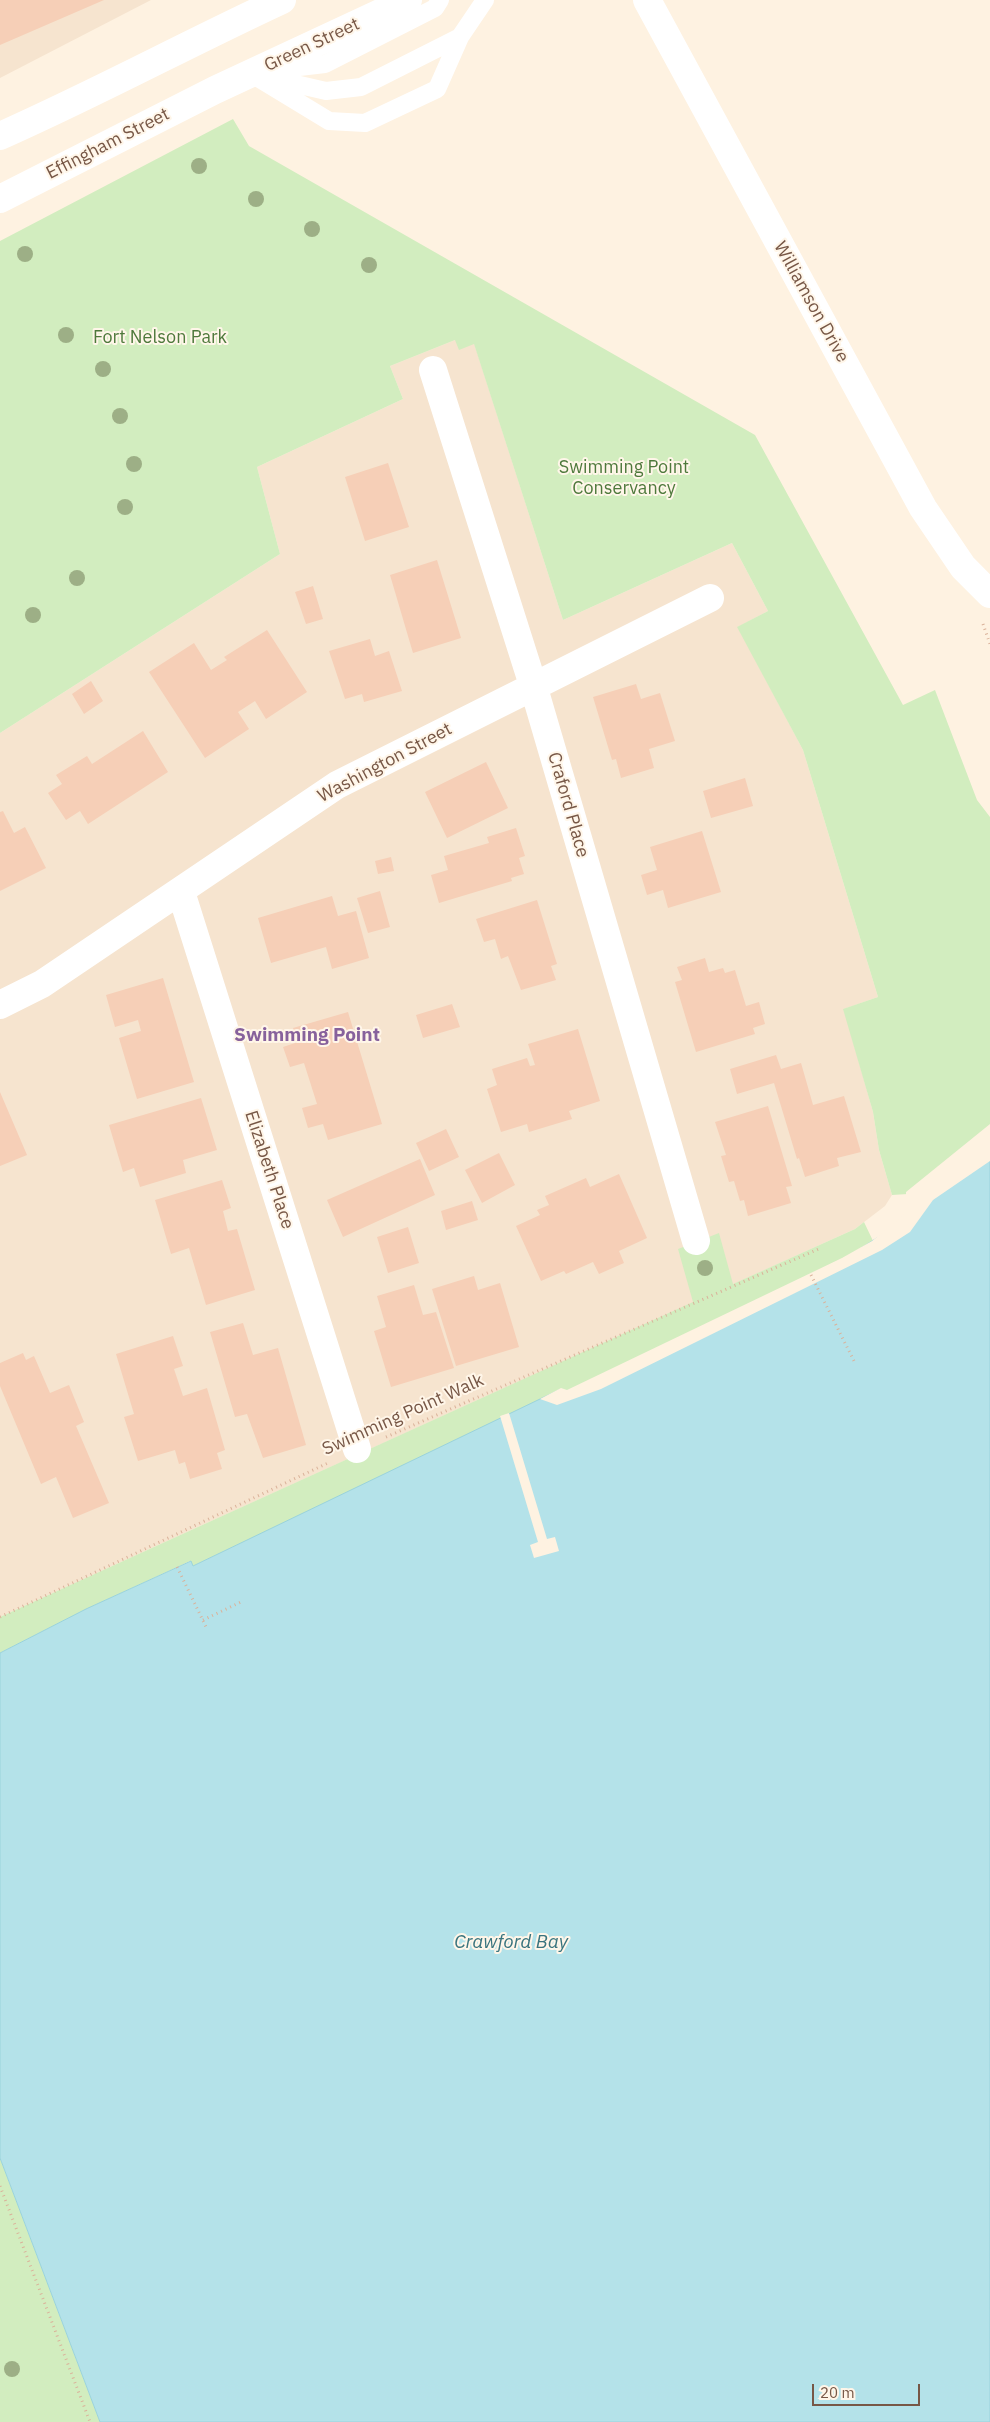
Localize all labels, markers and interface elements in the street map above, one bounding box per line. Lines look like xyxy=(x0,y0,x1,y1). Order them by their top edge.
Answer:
street label: Green Street xyxy=(261,14,363,76)
street label: Effingham Street xyxy=(43,104,173,184)
street label: Williamson Drive xyxy=(769,238,853,366)
park label: Fort Nelson Park xyxy=(93,327,227,349)
park label: Swimming Point Conservancy xyxy=(559,457,689,499)
street label: Washington Street xyxy=(314,719,456,807)
street label: Craford Place xyxy=(543,750,593,860)
district label: Swimming Point xyxy=(234,1025,380,1047)
street label: Elizabeth Place xyxy=(240,1108,298,1232)
street label: Swimming Point Walk xyxy=(319,1370,487,1460)
water label: Crawford Bay xyxy=(454,1932,568,1954)
scale bar xyxy=(815,2374,922,2406)
text: 20 m xyxy=(820,2383,855,2402)

